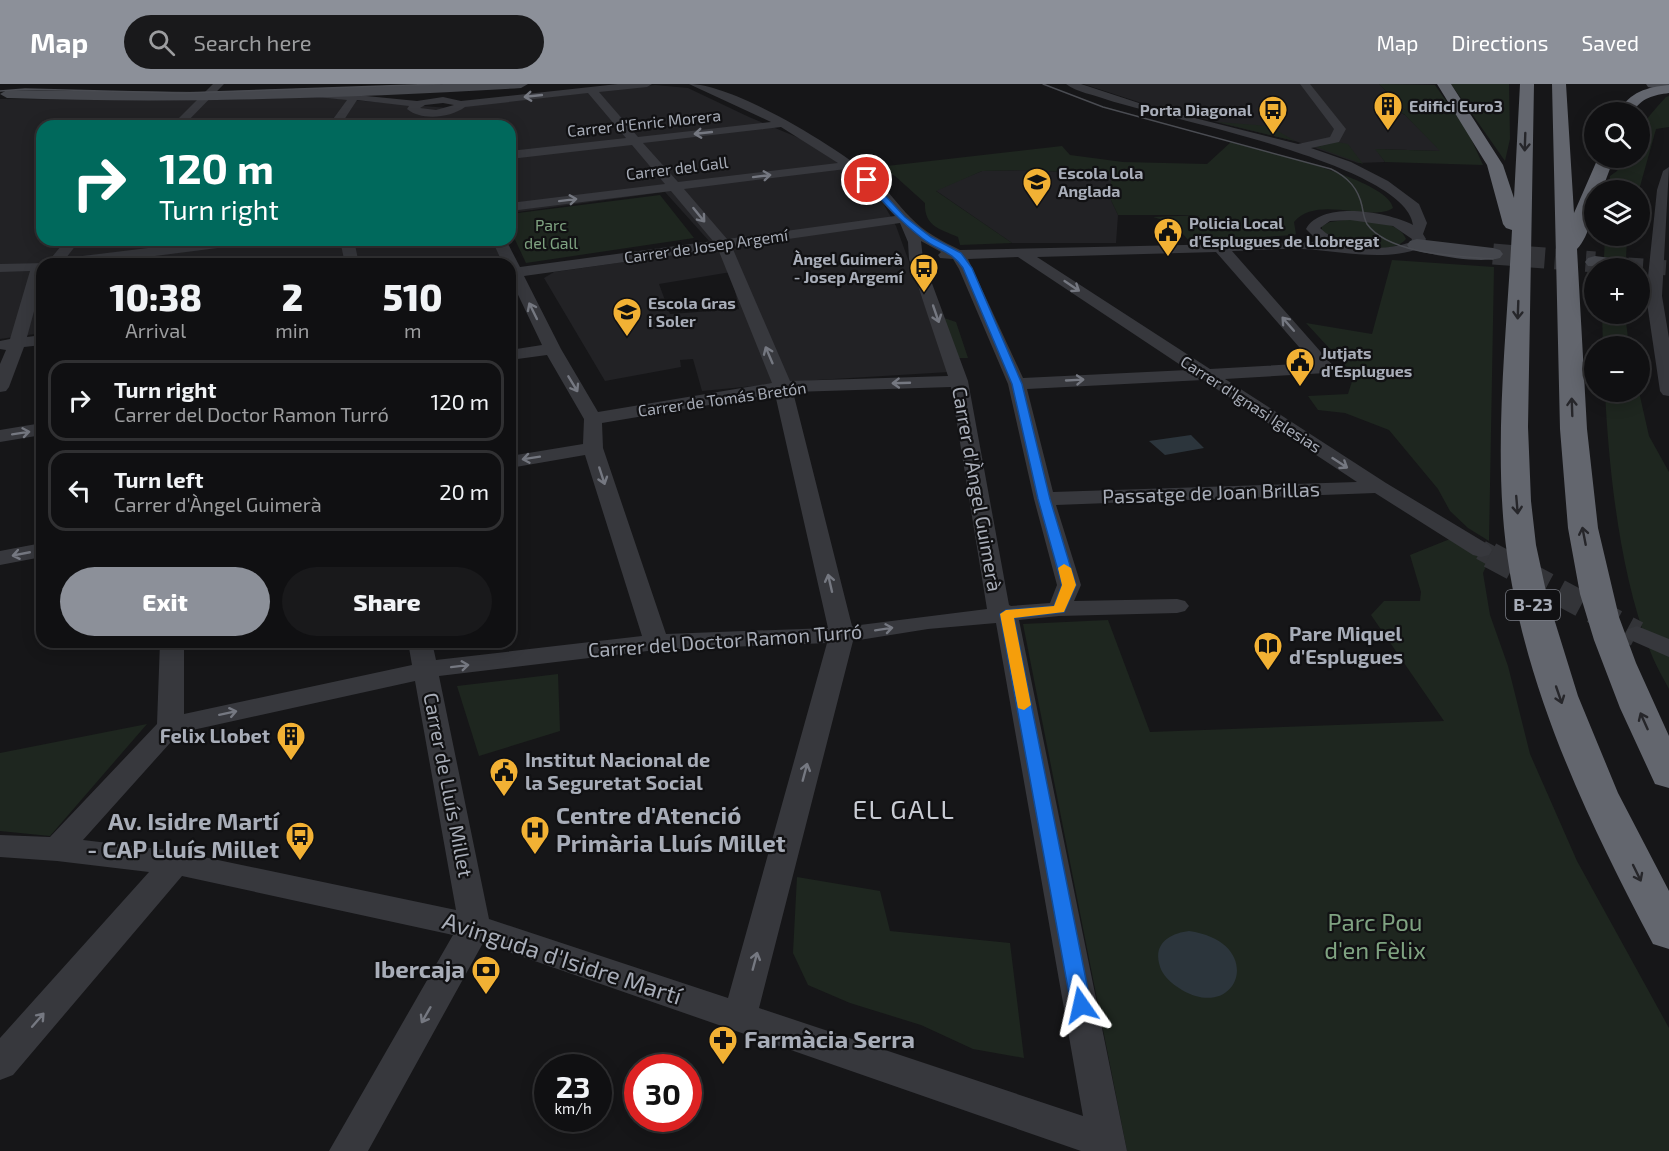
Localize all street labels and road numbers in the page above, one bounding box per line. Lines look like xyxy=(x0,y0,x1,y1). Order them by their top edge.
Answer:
street label: Carrer d'Enric Morera xyxy=(566,105,722,140)
street label: Carrer del Gall xyxy=(625,152,729,183)
street label: Carrer de Josep Argemí xyxy=(623,224,790,266)
street label: Carrer d'Ignasi Iglesias xyxy=(1177,351,1325,456)
street label: Carrer de Tomás Bretón xyxy=(636,377,807,420)
street label: Carrer d'Àngel Guimerà xyxy=(948,384,1008,593)
street label: Passatge de Joan Brillas xyxy=(1102,476,1320,508)
road number: B-23 xyxy=(1506,590,1560,620)
street label: Carrer del Doctor Ramon Turró xyxy=(587,618,863,662)
street label: Carrer de Lluís Millet xyxy=(419,690,479,880)
street label: Avinguda d'Isidre Martí xyxy=(439,905,687,1010)

